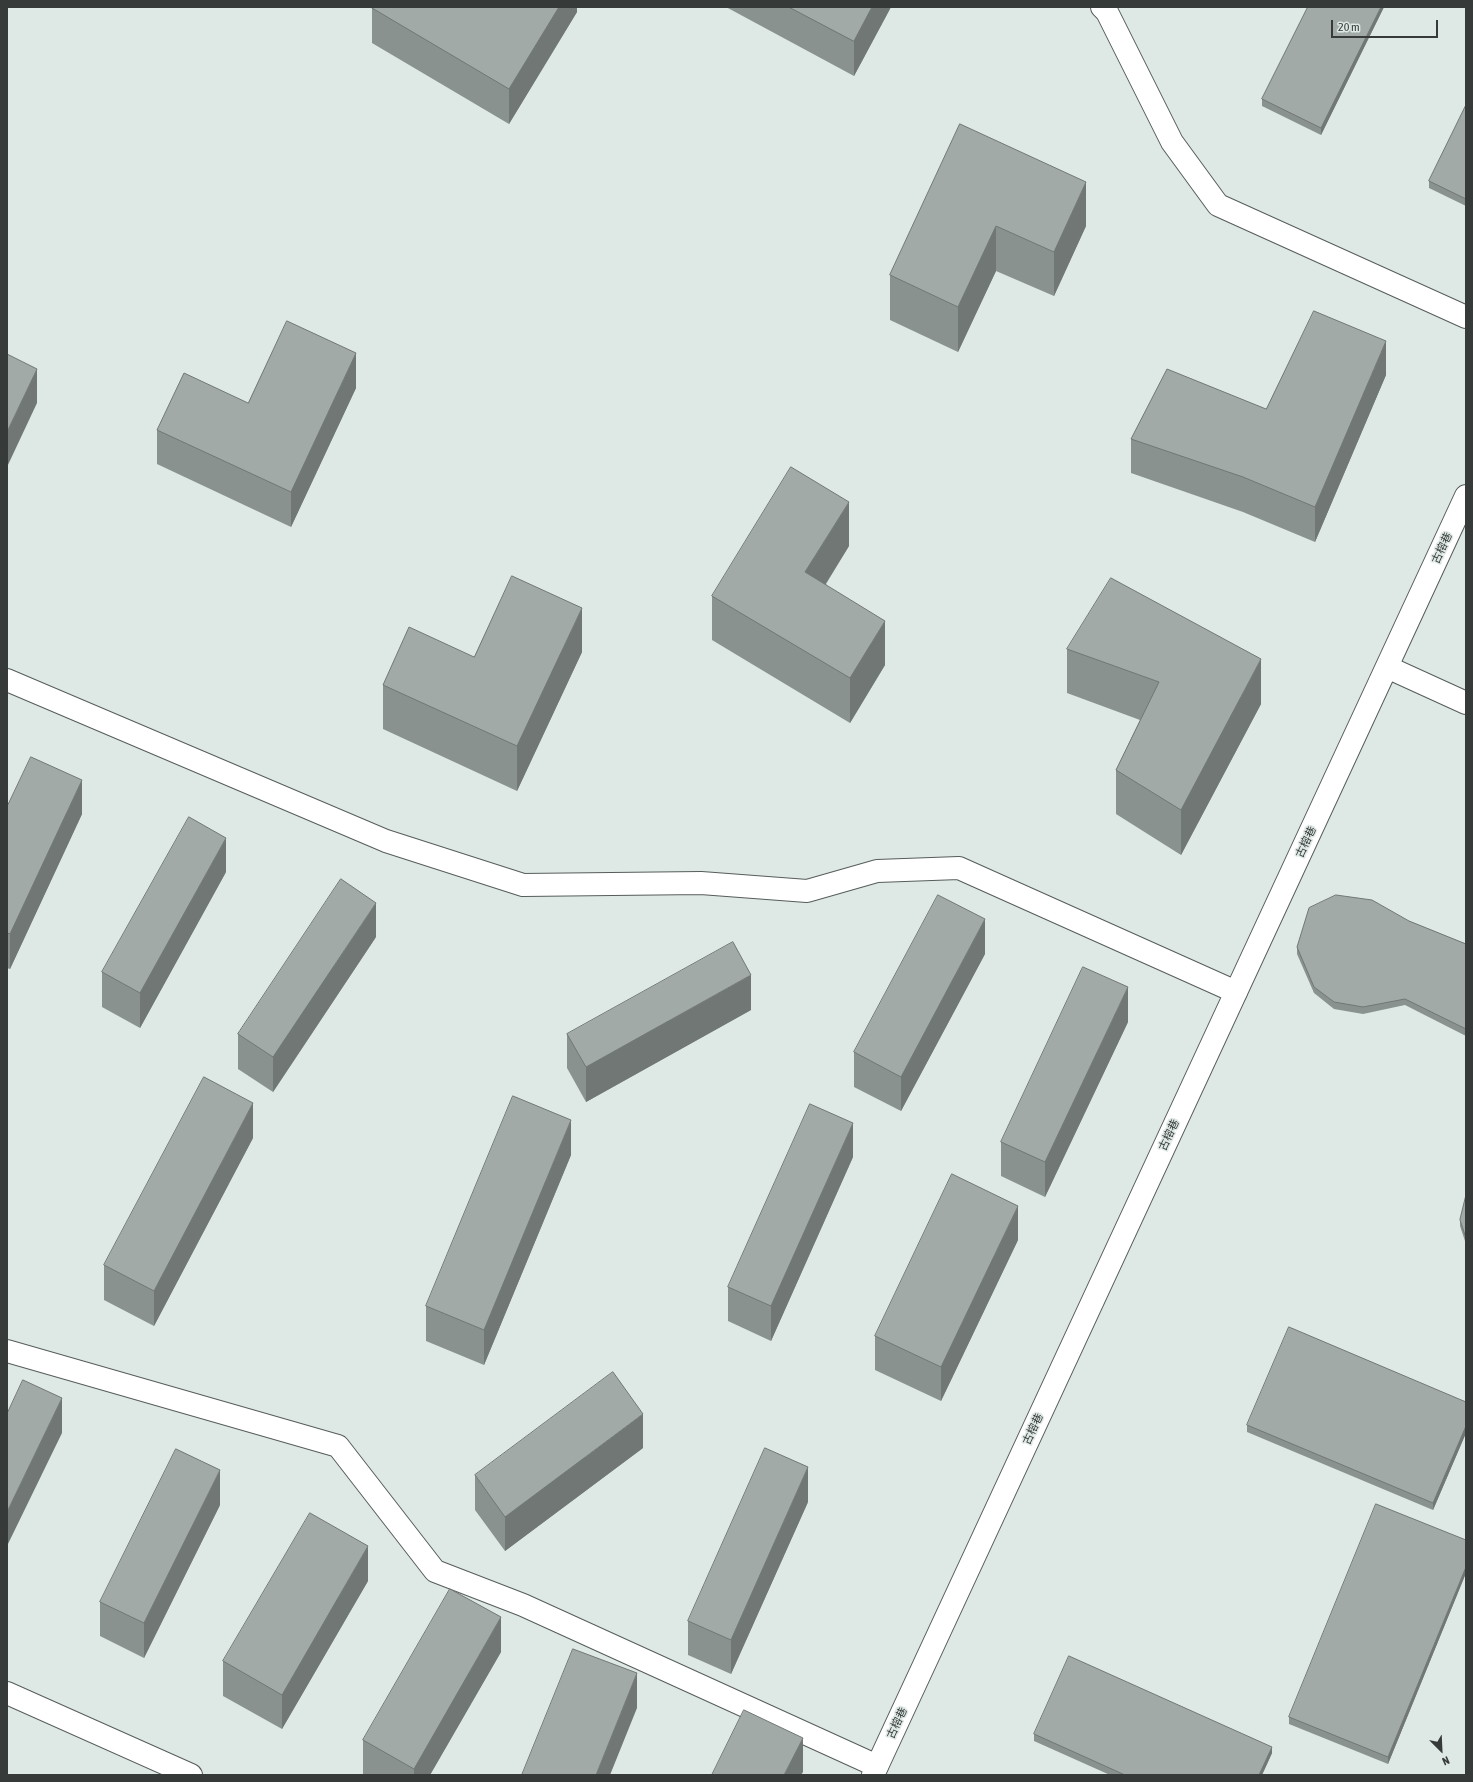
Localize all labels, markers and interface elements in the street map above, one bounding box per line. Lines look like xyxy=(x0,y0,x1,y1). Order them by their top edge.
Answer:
scale bar xyxy=(1333,12,1440,38)
text: 20 m xyxy=(1338,20,1360,34)
street label: 古榕巷 xyxy=(1429,530,1455,566)
street label: 古榕巷 xyxy=(1293,824,1319,860)
street label: 古榕巷 xyxy=(1156,1117,1182,1153)
street label: 古榕巷 xyxy=(1020,1411,1046,1447)
street label: 古榕巷 xyxy=(884,1705,910,1741)
north arrow xyxy=(1421,1730,1461,1770)
text: N xyxy=(1440,1754,1451,1768)

